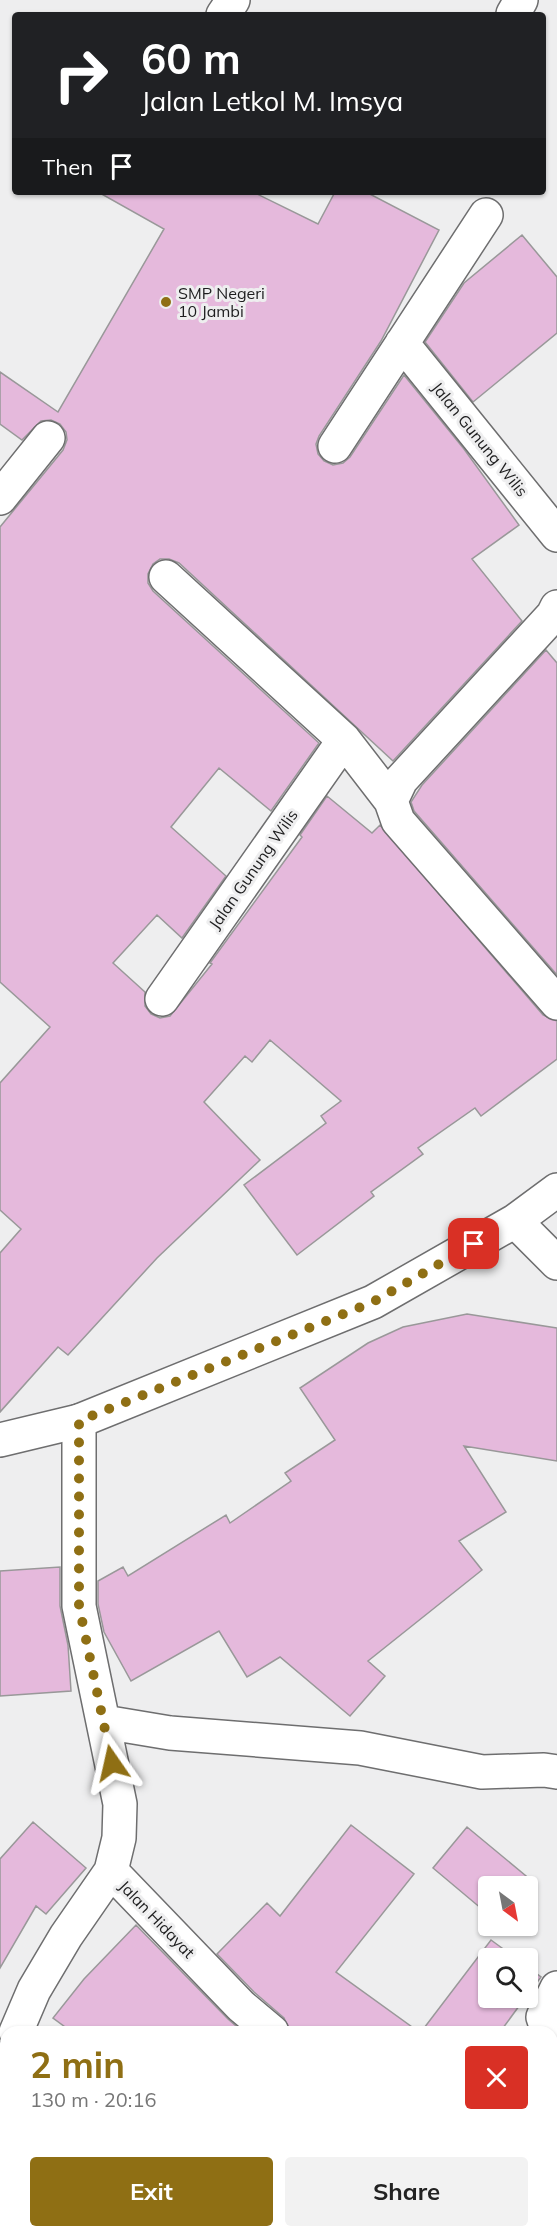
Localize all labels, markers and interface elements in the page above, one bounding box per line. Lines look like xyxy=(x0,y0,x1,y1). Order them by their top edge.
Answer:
text: 60 m xyxy=(141,32,241,85)
icon: right xyxy=(42,36,120,114)
text: Jalan Letkol M. Imsya xyxy=(141,84,403,118)
icon: arrive xyxy=(105,150,138,183)
text: Then xyxy=(42,153,93,181)
place label: SMP Negeri 10 Jambi xyxy=(178,283,265,321)
marker: SMP Negeri 10 Jambi xyxy=(159,295,173,309)
street label: Jalan Gunung Wilis xyxy=(428,378,532,500)
street label: Jalan Gunung Wilis xyxy=(204,805,302,933)
pin xyxy=(448,1218,499,1269)
icon: arrive xyxy=(457,1227,490,1260)
position arrow xyxy=(80,1731,144,1795)
street label: Jalan Hidayat xyxy=(115,1876,199,1962)
north arrow xyxy=(478,1876,538,1936)
map controls xyxy=(478,1876,538,2008)
button: search xyxy=(478,1948,538,2008)
text: 2 min xyxy=(30,2042,125,2087)
button: close xyxy=(465,2046,528,2109)
text: 130 m · 20:16 xyxy=(30,2087,156,2112)
button: Exit xyxy=(30,2157,273,2226)
button: Share xyxy=(285,2157,528,2226)

